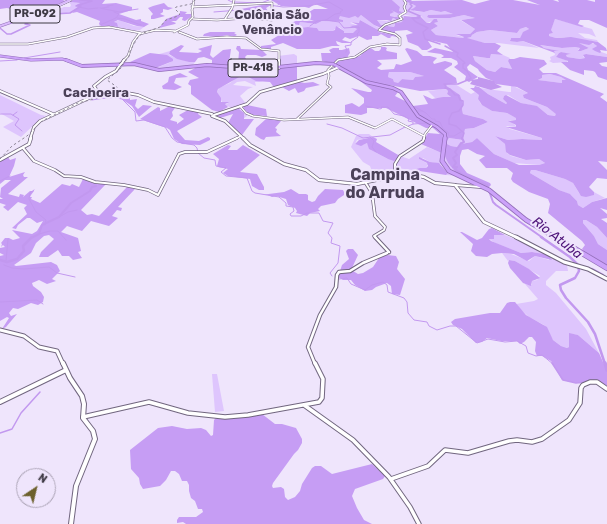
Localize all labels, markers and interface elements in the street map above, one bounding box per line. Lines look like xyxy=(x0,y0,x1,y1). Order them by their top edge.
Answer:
road number: PR-092 xyxy=(10,5,60,23)
district label: Colônia São Venâncio xyxy=(234,7,310,38)
road number: PR-418 xyxy=(228,59,278,77)
district label: Cachoeira xyxy=(63,85,129,101)
district label: Campina do Arruda xyxy=(345,165,425,203)
water label: Rio Atuba xyxy=(529,214,585,262)
north arrow xyxy=(16,468,56,508)
text: N xyxy=(36,471,50,486)

